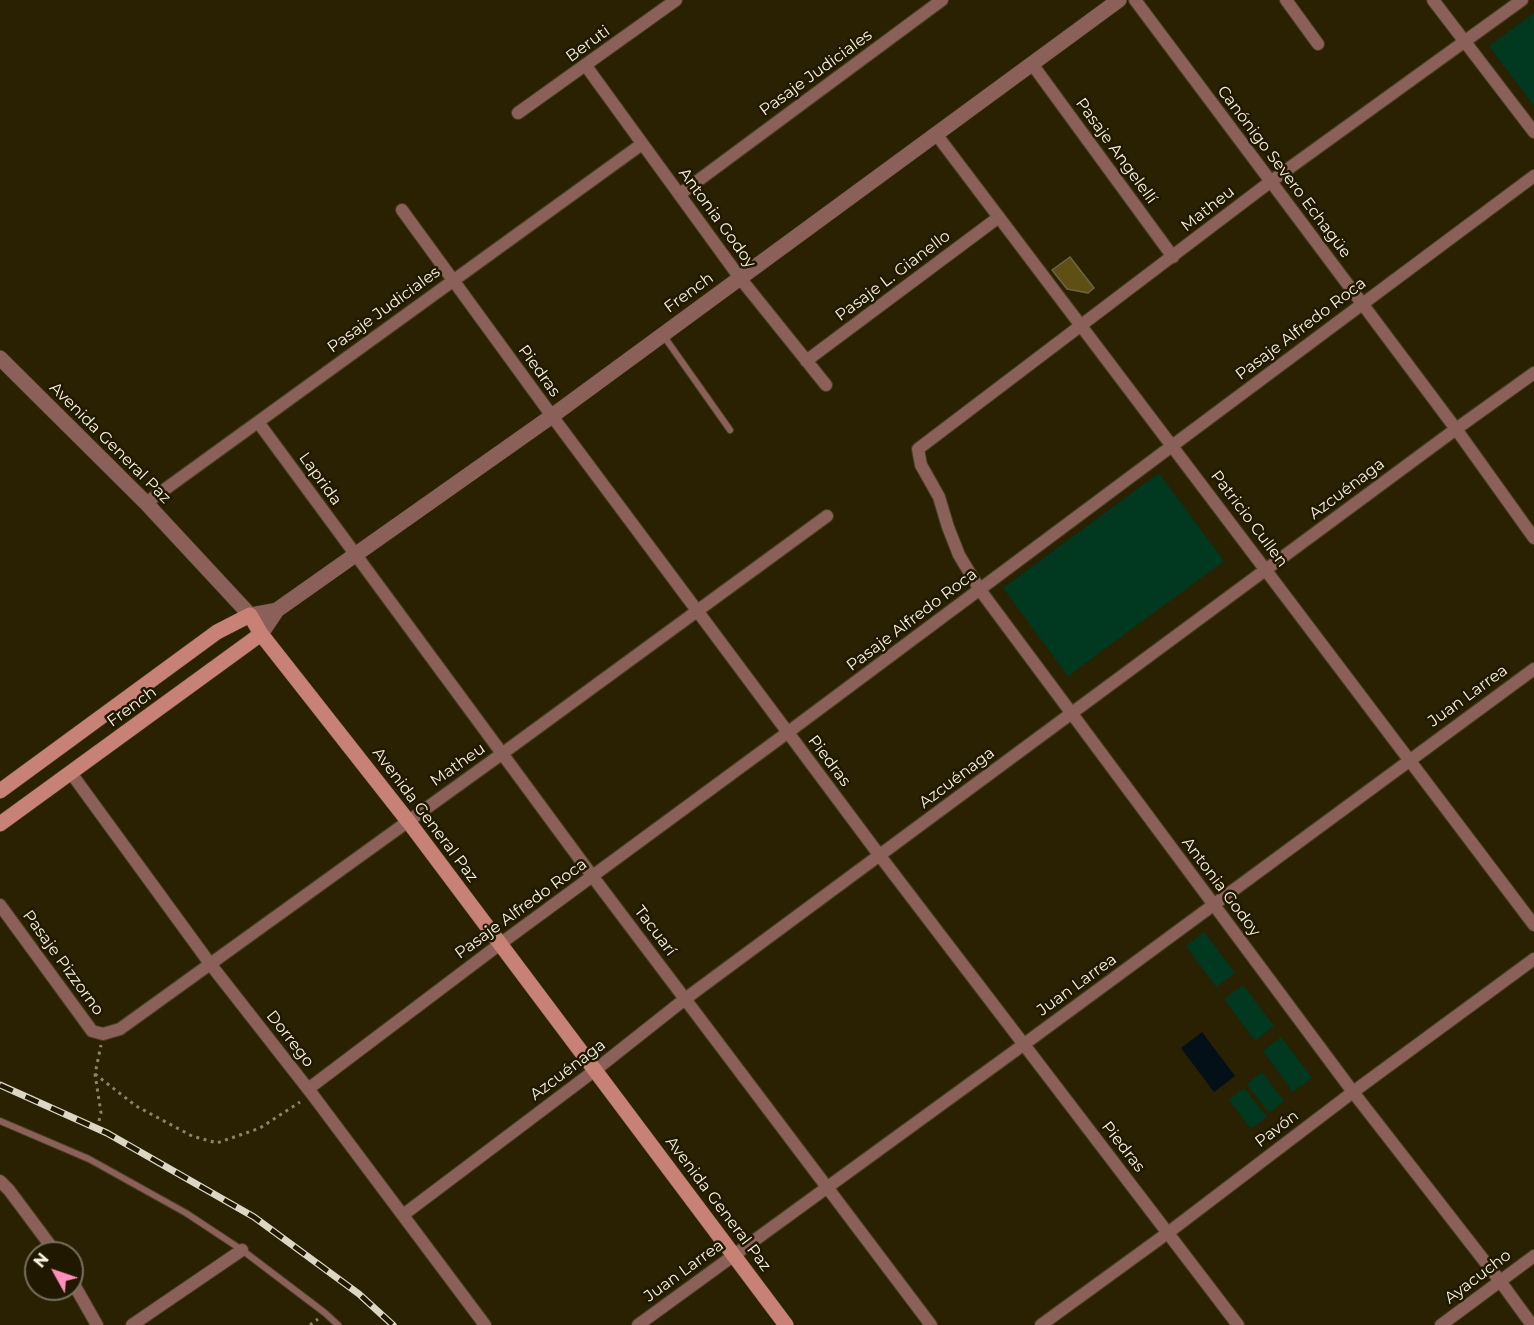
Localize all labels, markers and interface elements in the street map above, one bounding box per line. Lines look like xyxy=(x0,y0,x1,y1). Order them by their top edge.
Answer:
street label: Beruti xyxy=(562,22,614,66)
street label: Pasaje Judiciales xyxy=(756,26,876,120)
street label: Canónigo Severo Echagüe xyxy=(1213,82,1355,262)
street label: Pasaje Angelellí xyxy=(1071,94,1161,208)
street label: Antonia Godoy xyxy=(674,164,760,272)
street label: Matheu xyxy=(1177,182,1239,236)
street label: Pasaje L. Gianello xyxy=(832,227,954,325)
street label: Pasaje Judiciales xyxy=(324,263,444,357)
street label: French xyxy=(661,269,717,317)
street label: Pasaje Alfredo Roca xyxy=(1232,274,1370,384)
street label: Piedras xyxy=(514,341,564,401)
street label: Avenida General Paz xyxy=(45,378,175,508)
street label: Laprida xyxy=(294,449,346,509)
street label: Azcuénaga xyxy=(1305,454,1389,524)
street label: Patricio Cullen xyxy=(1206,467,1292,571)
street label: Pasaje Alfredo Roca xyxy=(843,565,981,675)
street label: Juan Larrea xyxy=(1425,661,1511,731)
street label: French xyxy=(104,683,160,731)
street label: Piedras xyxy=(803,732,855,790)
street label: Matheu xyxy=(427,739,489,791)
street label: Azcuénaga xyxy=(915,743,999,813)
street label: Avenida General Paz xyxy=(368,744,482,886)
street label: Antonia Godoy xyxy=(1178,834,1264,940)
street label: Pasaje Alfredo Roca xyxy=(451,855,591,963)
street label: Tacuarí xyxy=(630,902,680,960)
street label: Pasaje Pizzorno xyxy=(18,907,108,1019)
street label: Juan Larrea xyxy=(1034,950,1120,1020)
street label: Dorrego xyxy=(262,1007,318,1071)
street label: Azcuénaga xyxy=(526,1035,610,1105)
street label: Pavón xyxy=(1251,1106,1303,1152)
street label: Piedras xyxy=(1097,1118,1149,1176)
street label: Avenida General Paz xyxy=(661,1133,775,1275)
street label: Juan Larrea xyxy=(641,1236,727,1306)
north arrow xyxy=(24,1241,84,1301)
street label: Ayacucho xyxy=(1441,1246,1515,1308)
text: N xyxy=(30,1249,53,1271)

